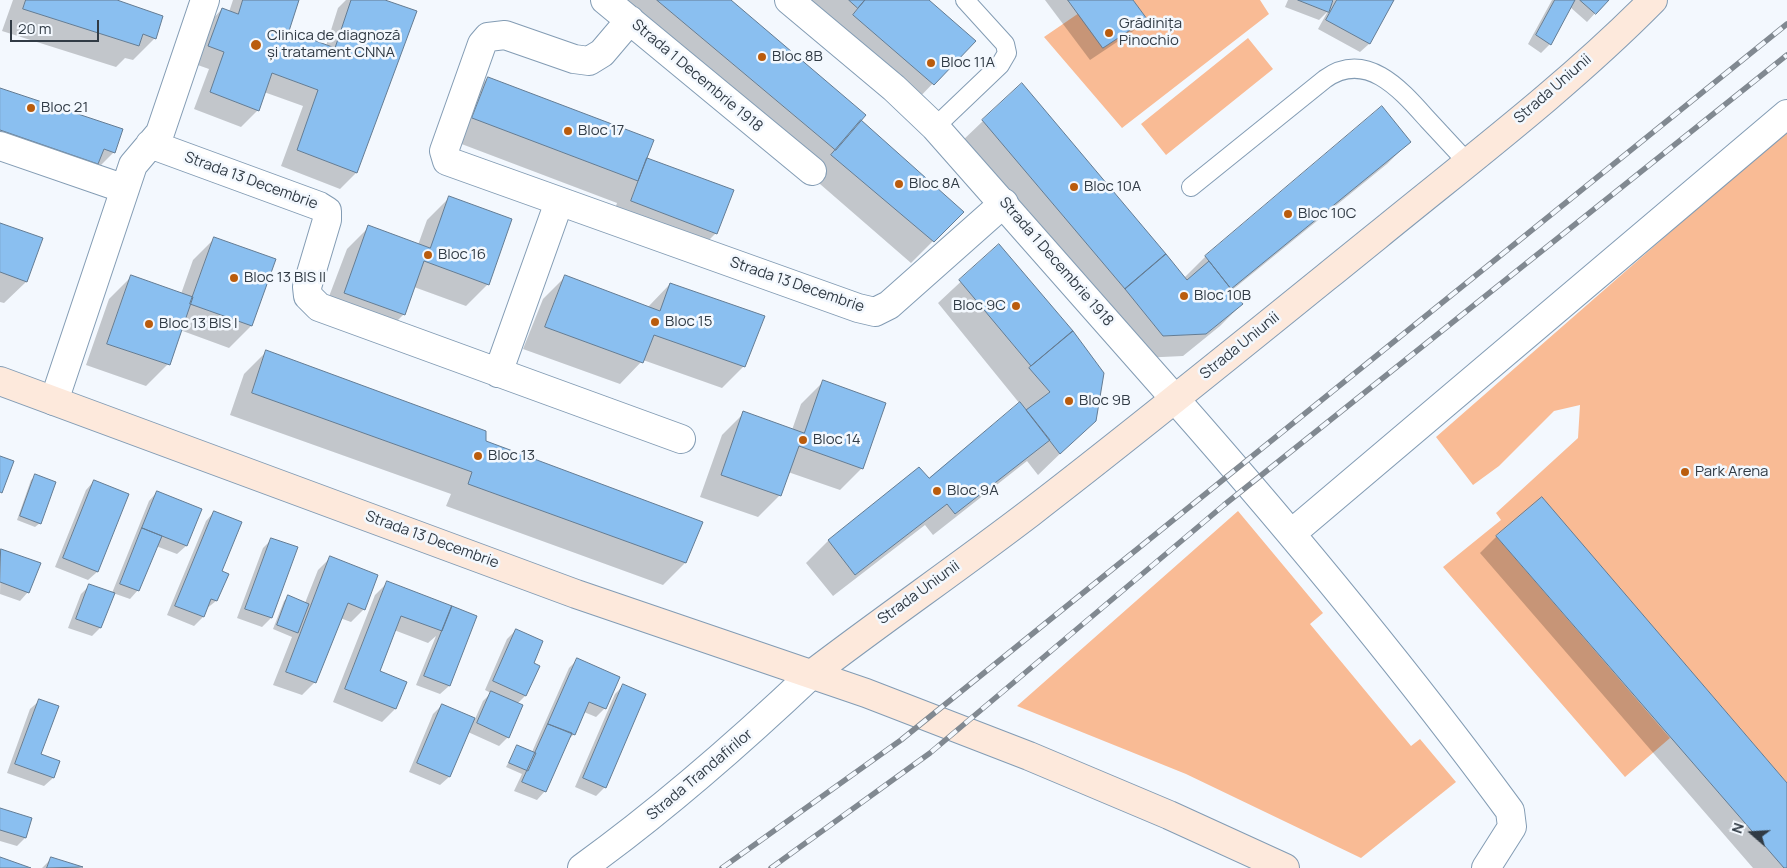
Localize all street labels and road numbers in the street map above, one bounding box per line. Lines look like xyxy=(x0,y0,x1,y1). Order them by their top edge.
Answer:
street label: Strada 1 Decembrie 1918 xyxy=(628,16,766,136)
street label: Strada Uniunii xyxy=(1511,50,1595,128)
street label: Strada 13 Decembrie xyxy=(182,148,320,214)
street label: Strada 1 Decembrie 1918 xyxy=(995,194,1117,330)
street label: Strada 13 Decembrie xyxy=(728,254,866,316)
street label: Strada Uniunii xyxy=(1197,309,1283,383)
street label: Strada 13 Decembrie xyxy=(363,507,501,573)
street label: Strada Uniunii xyxy=(875,557,963,629)
street label: Strada Trandafirilor xyxy=(644,726,756,824)

